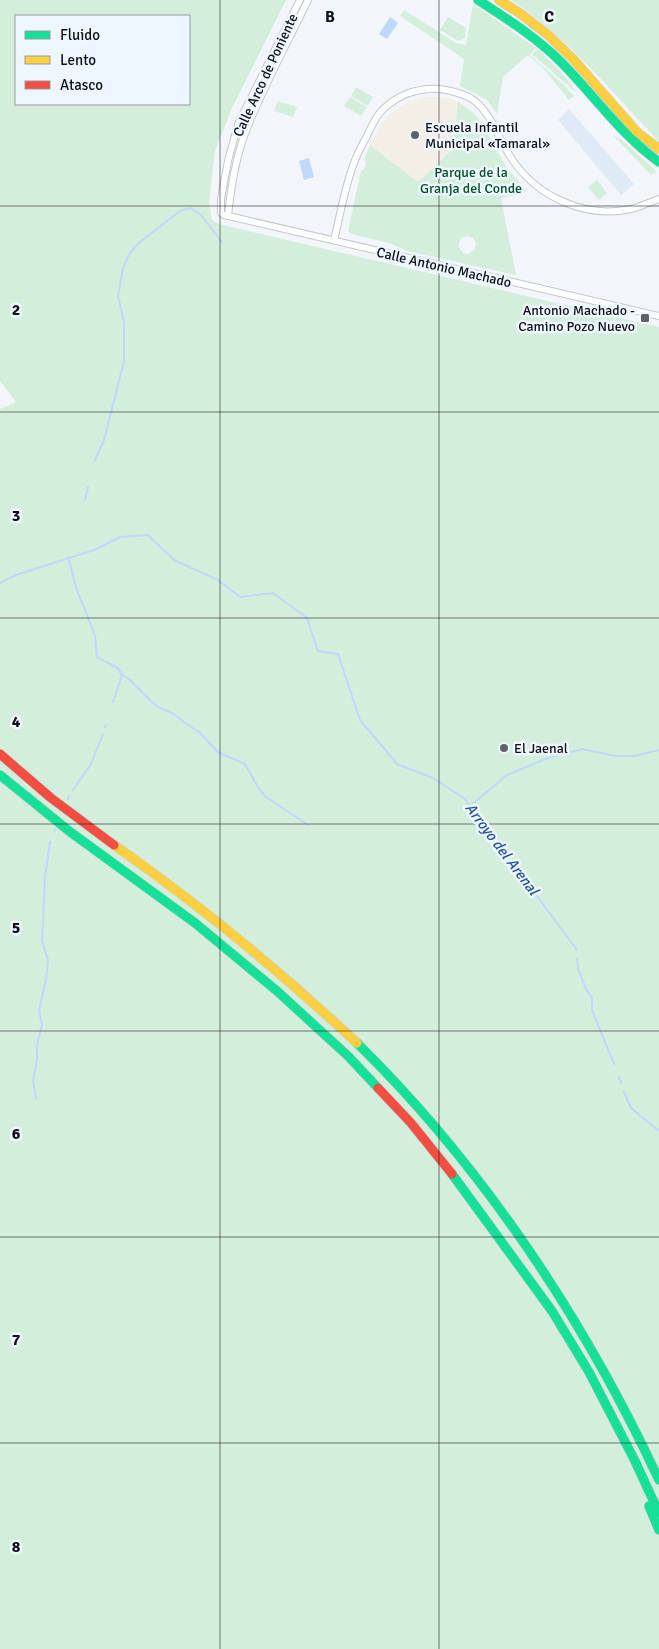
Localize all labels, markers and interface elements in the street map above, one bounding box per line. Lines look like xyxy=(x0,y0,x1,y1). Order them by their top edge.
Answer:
text: B xyxy=(325,7,335,27)
text: C xyxy=(544,7,554,27)
street label: Calle Arco de Poniente xyxy=(229,11,301,140)
legend xyxy=(15,15,190,105)
text: Fluido xyxy=(60,26,100,44)
text: Lento xyxy=(60,51,96,69)
text: Atasco xyxy=(60,76,103,94)
place label: Escuela Infantil Municipal «Tamaral» xyxy=(425,119,550,152)
marker: Escuela Infantil Municipal «Tamaral» xyxy=(409,129,421,141)
park label: Parque de la Granja del Conde xyxy=(420,164,522,197)
street label: Calle Antonio Machado xyxy=(375,244,513,291)
text: 2 xyxy=(12,300,20,320)
place label: Antonio Machado - Camino Pozo Nuevo xyxy=(518,302,635,335)
marker: Antonio Machado - Camino Pozo Nuevo xyxy=(639,312,651,324)
text: 3 xyxy=(12,506,20,526)
text: 4 xyxy=(12,712,21,732)
place label: El Jaenal xyxy=(514,740,568,757)
marker: El Jaenal xyxy=(498,742,510,754)
water label: Arroyo del Arenal xyxy=(462,799,543,900)
text: 5 xyxy=(12,918,20,938)
text: 6 xyxy=(12,1124,21,1144)
text: 7 xyxy=(12,1330,21,1350)
text: 8 xyxy=(12,1537,21,1557)

